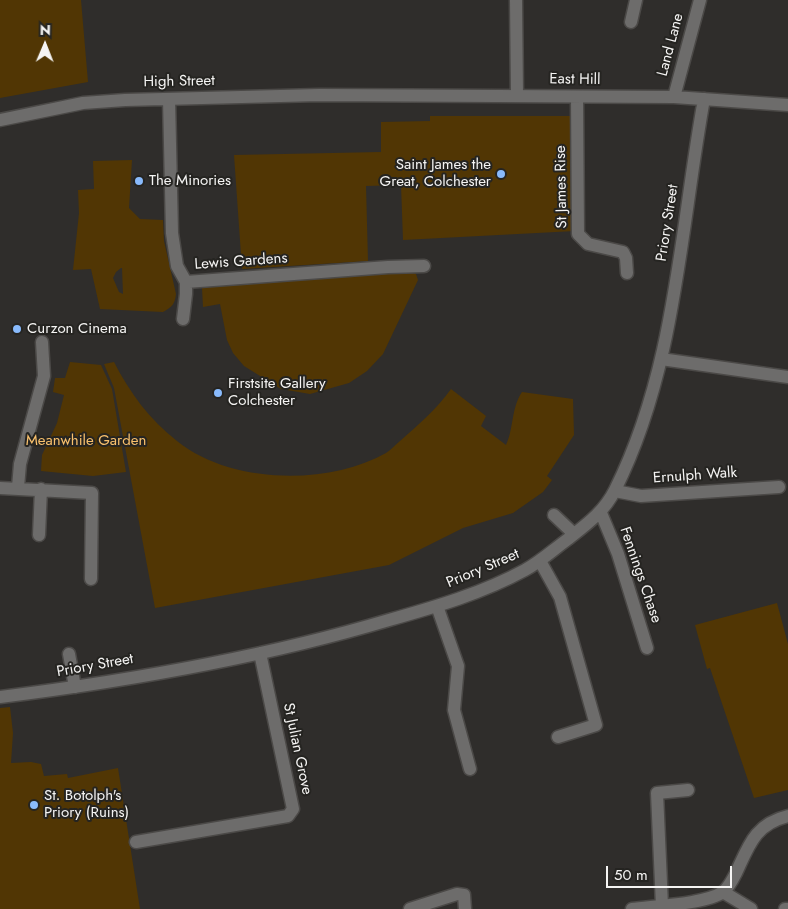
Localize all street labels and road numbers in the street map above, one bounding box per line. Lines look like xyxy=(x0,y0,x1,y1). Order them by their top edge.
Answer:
street label: Land Lane xyxy=(654,12,688,78)
street label: East Hill xyxy=(549,71,601,89)
street label: High Street xyxy=(143,72,215,92)
street label: St James Rise xyxy=(552,145,572,229)
street label: Priory Street xyxy=(653,183,683,263)
street label: Lewis Gardens xyxy=(194,250,288,274)
street label: Ernulph Walk xyxy=(652,464,738,488)
street label: Fennings Chase xyxy=(615,525,665,625)
street label: Priory Street xyxy=(444,546,522,592)
street label: Priory Street xyxy=(55,650,135,682)
street label: St Julian Grove xyxy=(278,701,316,797)

